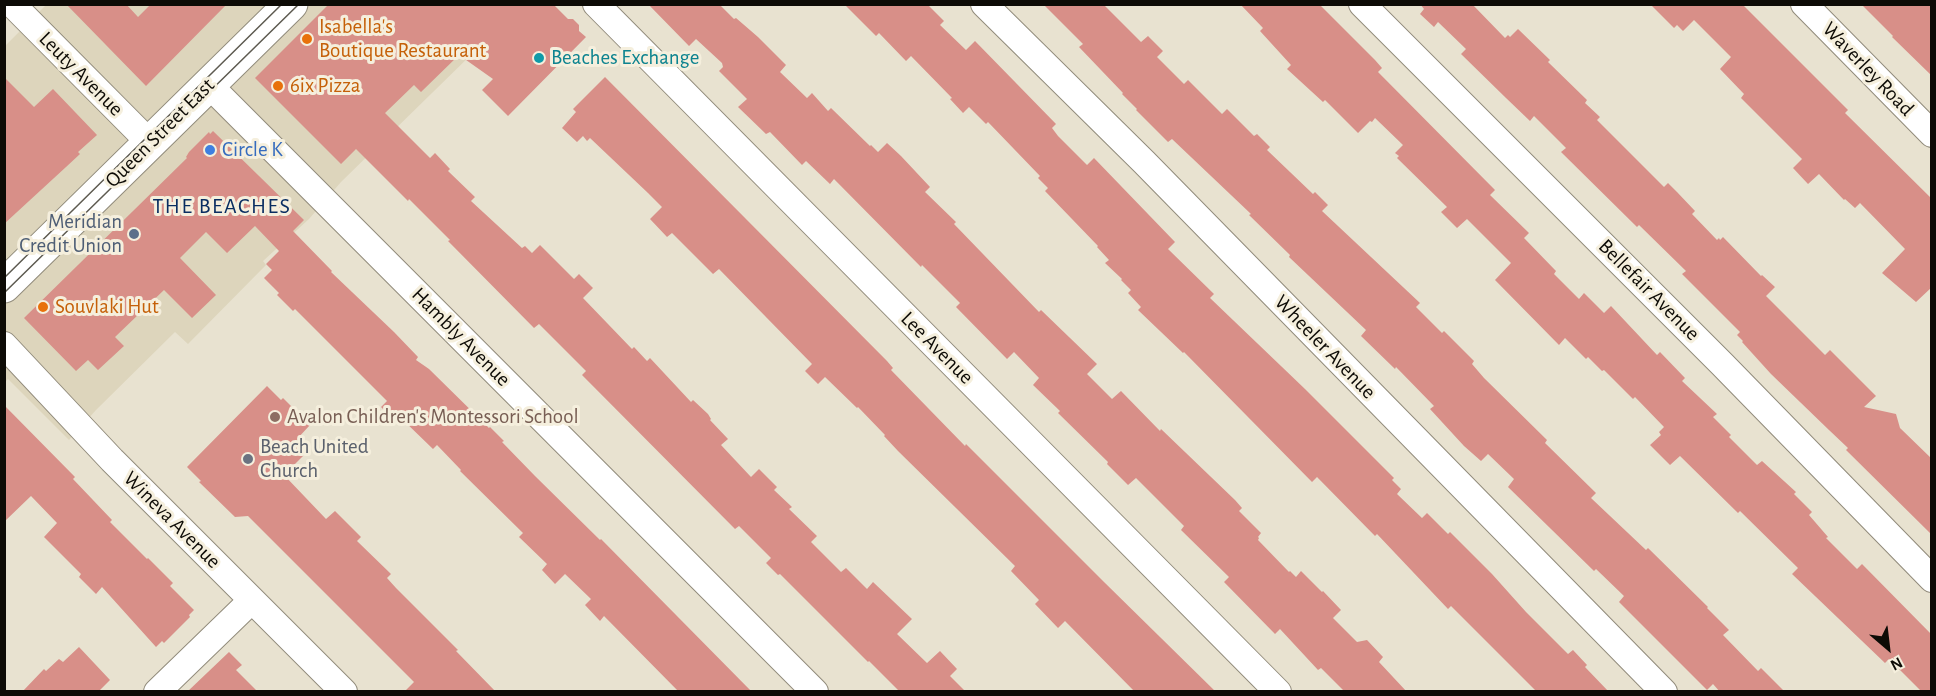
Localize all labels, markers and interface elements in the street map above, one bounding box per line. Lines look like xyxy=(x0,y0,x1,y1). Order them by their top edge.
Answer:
place label: Isabella's Boutique Restaurant xyxy=(319,14,486,64)
street label: Waverley Road xyxy=(1817,17,1919,121)
street label: Leuty Avenue xyxy=(33,26,129,122)
marker: Isabella's Boutique Restaurant xyxy=(300,32,314,46)
place label: Beaches Exchange xyxy=(551,45,700,71)
marker: Beaches Exchange xyxy=(532,51,546,65)
street label: Queen Street East xyxy=(100,73,220,193)
place label: 6ix Pizza xyxy=(290,73,361,99)
marker: 6ix Pizza xyxy=(271,79,285,93)
place label: Circle K xyxy=(222,137,283,163)
marker: Circle K xyxy=(203,143,217,157)
district label: THE BEACHES xyxy=(153,193,291,219)
place label: Meridian Credit Union xyxy=(19,209,122,259)
marker: Meridian Credit Union xyxy=(127,227,141,241)
street label: Bellefair Avenue xyxy=(1593,234,1705,346)
street label: Hambly Avenue xyxy=(406,282,516,392)
street label: Wheeler Avenue xyxy=(1269,290,1381,404)
place label: Souvlaki Hut xyxy=(55,294,159,320)
marker: Souvlaki Hut xyxy=(36,300,50,314)
street label: Lee Avenue xyxy=(895,306,979,390)
place label: Avalon Children's Montessori School xyxy=(287,404,579,430)
marker: Avalon Children's Montessori School xyxy=(268,410,282,424)
place label: Beach United Church xyxy=(260,434,369,484)
marker: Beach United Church xyxy=(241,452,255,466)
street label: Wineva Avenue xyxy=(118,466,226,574)
north arrow xyxy=(1858,618,1918,678)
text: N xyxy=(1888,654,1905,674)

